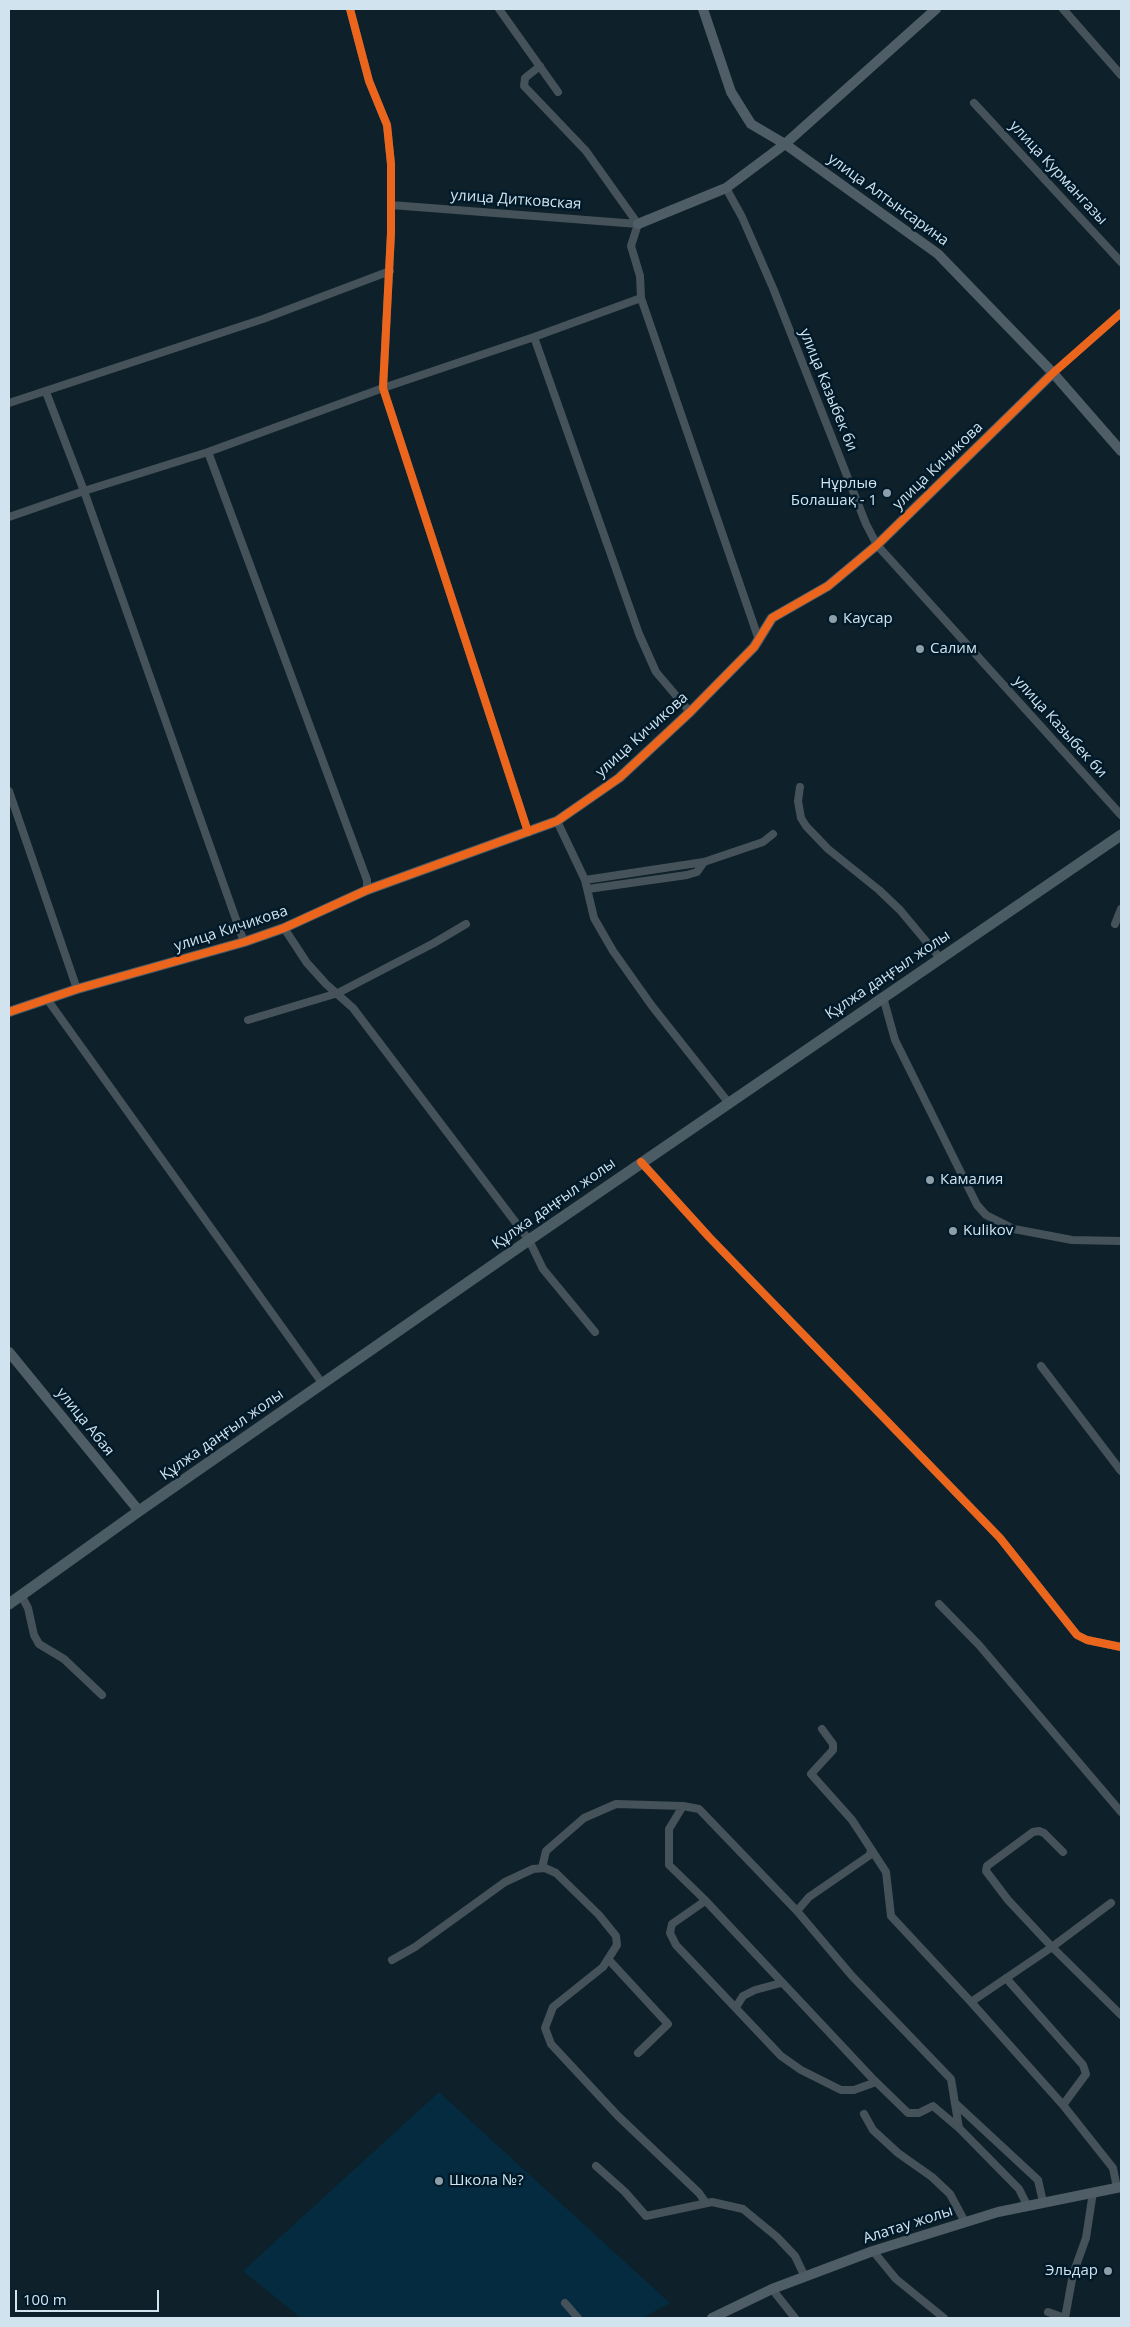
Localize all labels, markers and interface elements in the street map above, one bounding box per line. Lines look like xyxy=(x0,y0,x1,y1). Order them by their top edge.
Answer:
street label: улица Курмангазы xyxy=(1005,117,1111,229)
street label: улица Алтынсарина xyxy=(824,150,952,250)
street label: улица Дитковская xyxy=(450,186,582,214)
street label: улица Казыбек би xyxy=(795,326,861,454)
street label: улица Кичикова xyxy=(889,418,987,514)
place label: Нұрлыө Болашақ - 1 xyxy=(791,475,877,510)
marker: Нұрлыө Болашақ - 1 xyxy=(881,487,893,499)
place label: Каусар xyxy=(843,610,893,628)
marker: Каусар xyxy=(827,613,839,625)
place label: Салим xyxy=(930,640,977,658)
marker: Салим xyxy=(914,643,926,655)
street label: улица Казыбек би xyxy=(1009,672,1111,782)
street label: улица Кичикова xyxy=(592,689,692,781)
street label: улица Кичикова xyxy=(172,902,290,956)
street label: Құлжа даңғыл жолы xyxy=(822,927,954,1023)
street label: Құлжа даңғыл жолы xyxy=(489,1155,619,1253)
place label: Камалия xyxy=(940,1171,1003,1189)
marker: Камалия xyxy=(924,1174,936,1186)
place label: Kulikov xyxy=(963,1222,1013,1240)
marker: Kulikov xyxy=(947,1225,959,1237)
street label: улица Абая xyxy=(52,1384,118,1460)
street label: Құлжа даңғыл жолы xyxy=(157,1386,287,1484)
place label: Школа №? xyxy=(449,2172,524,2190)
marker: Школа №? xyxy=(433,2175,445,2187)
street label: Алатау жолы xyxy=(861,2202,955,2248)
place label: Эльдар xyxy=(1045,2262,1098,2280)
marker: Эльдар xyxy=(1102,2265,1114,2277)
scale bar xyxy=(18,2280,161,2312)
text: 100 m xyxy=(23,2289,67,2309)

